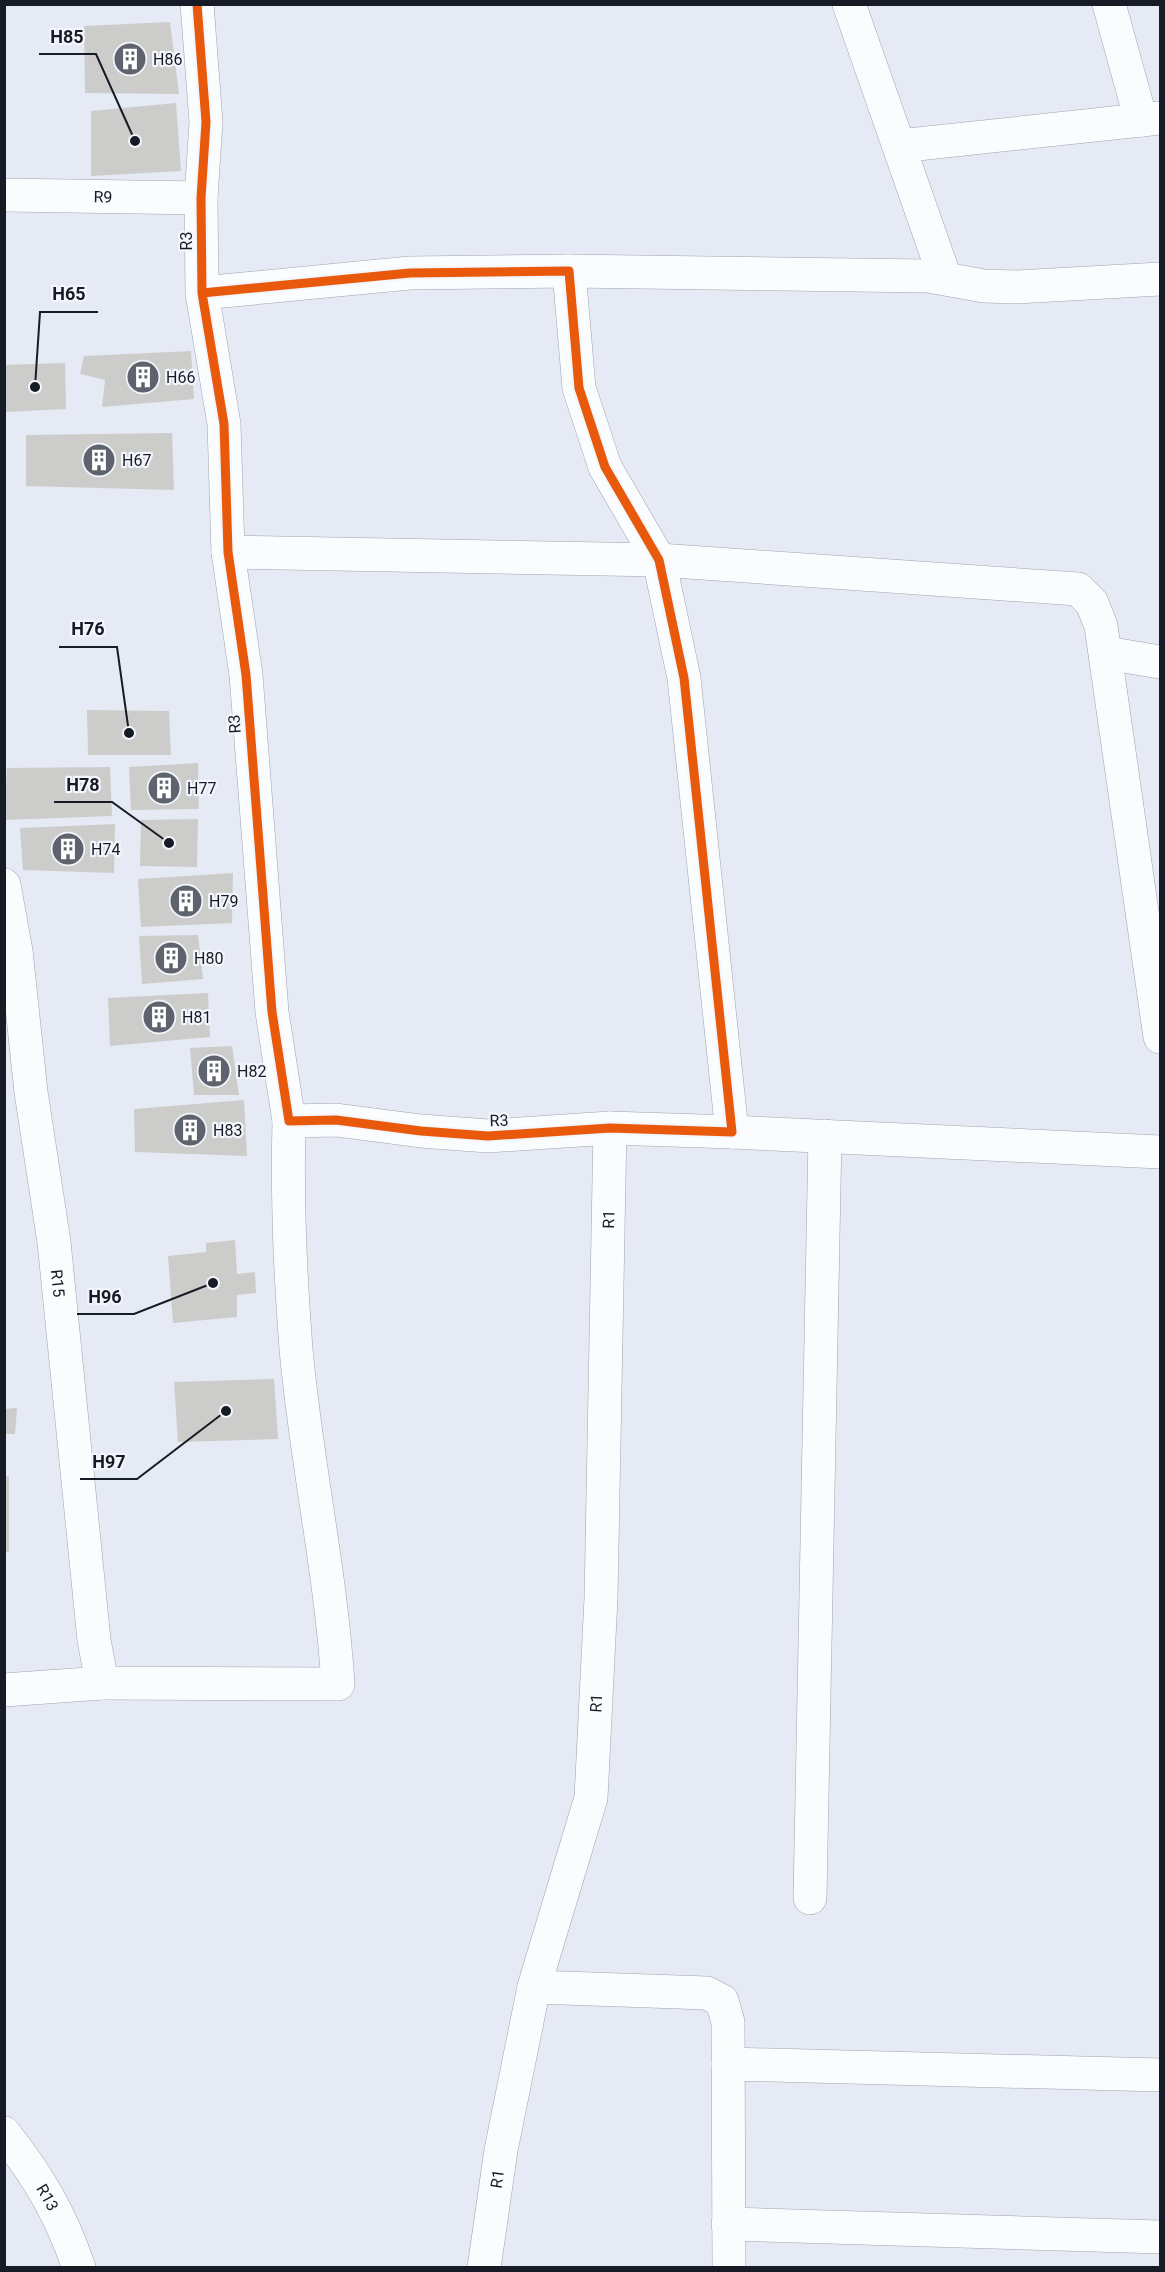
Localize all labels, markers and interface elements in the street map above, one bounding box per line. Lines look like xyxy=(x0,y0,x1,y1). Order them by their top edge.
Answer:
callout: H85 xyxy=(39,18,96,54)
text: H85 xyxy=(50,26,84,47)
building icon: H86 xyxy=(112,41,148,77)
place label: H86 xyxy=(153,50,182,69)
street label: R9 xyxy=(93,187,113,207)
street label: R3 xyxy=(177,232,196,250)
callout: H65 xyxy=(40,276,98,312)
text: H65 xyxy=(52,283,86,304)
building icon: H66 xyxy=(125,359,161,395)
place label: H66 xyxy=(166,368,195,387)
building icon: H67 xyxy=(81,442,117,478)
place label: H67 xyxy=(122,451,151,470)
callout: H76 xyxy=(59,611,117,647)
text: H76 xyxy=(71,618,105,639)
street label: R3 xyxy=(224,714,245,734)
callout: H78 xyxy=(54,766,112,802)
building icon: H77 xyxy=(146,770,182,806)
text: H78 xyxy=(66,774,100,795)
place label: H77 xyxy=(187,779,216,798)
building icon: H74 xyxy=(50,831,86,867)
place label: H74 xyxy=(91,840,120,859)
building icon: H79 xyxy=(168,883,204,919)
place label: H79 xyxy=(209,892,238,911)
building icon: H80 xyxy=(153,940,189,976)
place label: H80 xyxy=(194,949,223,968)
building icon: H81 xyxy=(141,999,177,1035)
place label: H81 xyxy=(182,1008,211,1027)
building icon: H82 xyxy=(196,1053,232,1089)
place label: H82 xyxy=(237,1062,266,1081)
street label: R3 xyxy=(489,1111,509,1130)
building icon: H83 xyxy=(172,1112,208,1148)
place label: H83 xyxy=(213,1121,242,1140)
street label: R1 xyxy=(599,1210,618,1229)
street label: R15 xyxy=(47,1268,68,1298)
callout: H96 xyxy=(77,1278,134,1314)
text: H96 xyxy=(88,1286,122,1307)
callout: H97 xyxy=(80,1443,137,1479)
text: H97 xyxy=(92,1451,126,1472)
street label: R1 xyxy=(586,1693,606,1713)
street label: R1 xyxy=(487,2168,508,2190)
street label: R13 xyxy=(32,2181,63,2214)

